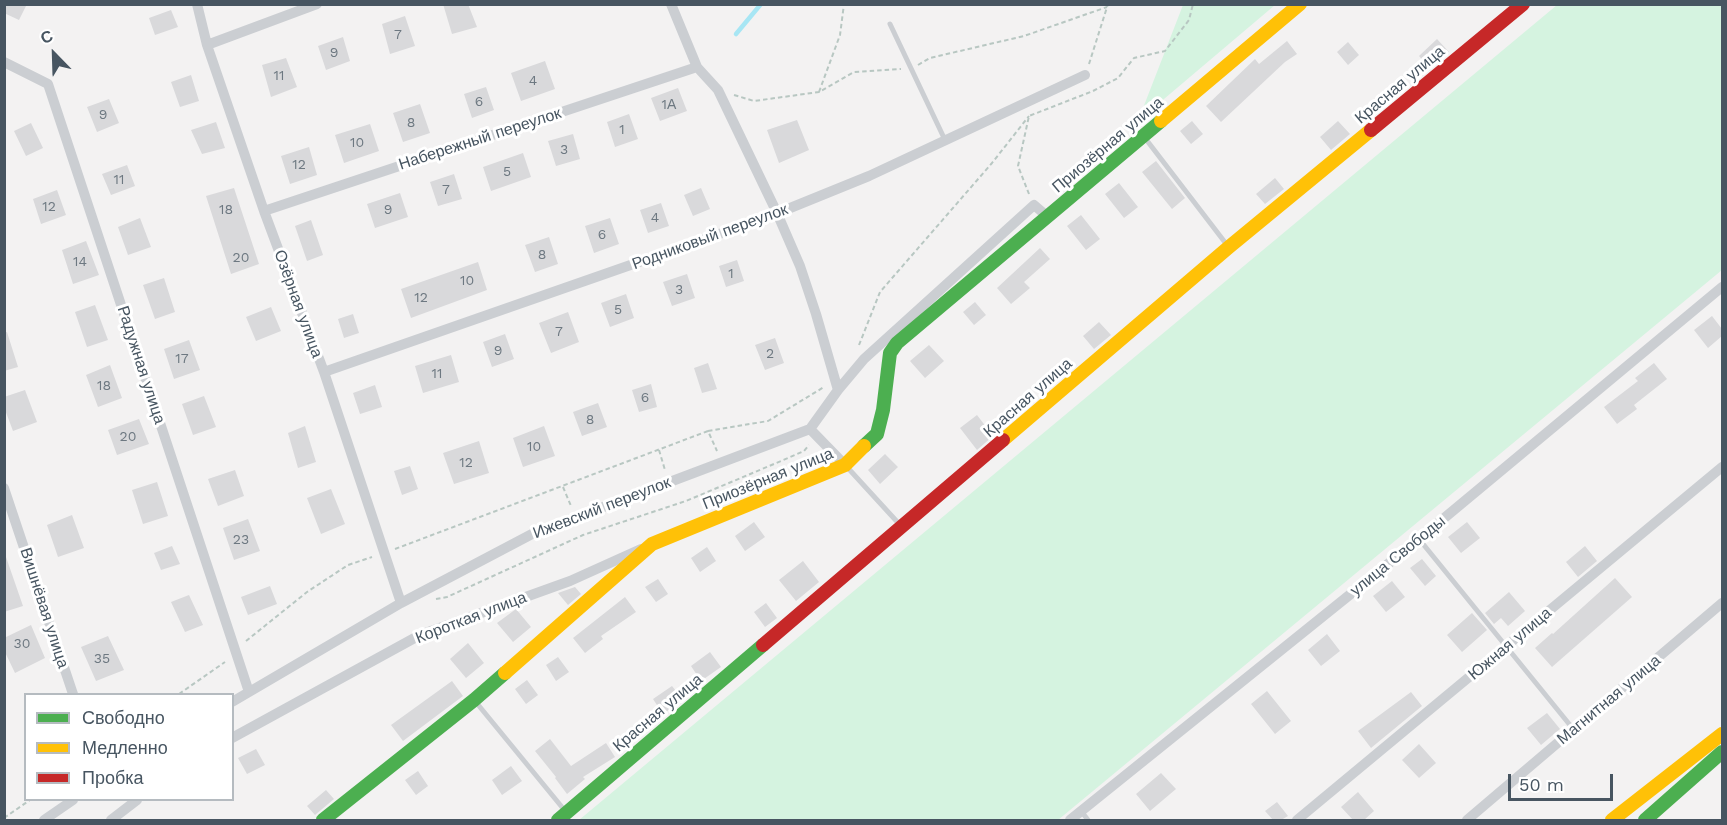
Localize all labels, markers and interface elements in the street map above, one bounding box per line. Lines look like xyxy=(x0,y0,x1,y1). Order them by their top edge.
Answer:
north arrow xyxy=(24,24,84,84)
text: С xyxy=(38,26,56,48)
house number: 7 xyxy=(394,27,402,43)
street label: Красная улица xyxy=(1351,42,1449,128)
house number: 9 xyxy=(330,45,338,61)
house number: 11 xyxy=(274,68,284,84)
house number: 4 xyxy=(529,73,537,89)
street label: Приозёрная улица xyxy=(1049,93,1167,197)
house number: 6 xyxy=(475,94,483,110)
house number: 1А xyxy=(662,97,676,113)
street label: Набережный переулок xyxy=(396,104,564,174)
house number: 9 xyxy=(99,107,107,123)
house number: 8 xyxy=(407,115,415,131)
house number: 1 xyxy=(619,122,625,138)
house number: 10 xyxy=(350,135,364,151)
house number: 3 xyxy=(560,142,568,158)
house number: 12 xyxy=(292,157,306,173)
house number: 5 xyxy=(503,164,511,180)
house number: 11 xyxy=(114,172,124,188)
house number: 7 xyxy=(442,182,450,198)
house number: 12 xyxy=(42,199,56,215)
street label: Родниковый переулок xyxy=(630,200,790,274)
house number: 18 xyxy=(219,202,233,218)
house number: 9 xyxy=(384,202,392,218)
house number: 4 xyxy=(651,210,659,226)
house number: 6 xyxy=(598,227,606,243)
street label: Озёрная улица xyxy=(270,247,326,361)
house number: 8 xyxy=(538,247,546,263)
house number: 20 xyxy=(233,250,249,266)
house number: 14 xyxy=(73,254,87,270)
house number: 1 xyxy=(728,266,734,282)
house number: 10 xyxy=(460,273,474,289)
house number: 3 xyxy=(675,282,683,298)
house number: 12 xyxy=(414,290,428,306)
house number: 5 xyxy=(614,302,622,318)
street label: Радужная улица xyxy=(113,303,169,427)
house number: 7 xyxy=(555,324,563,340)
house number: 9 xyxy=(494,343,502,359)
house number: 2 xyxy=(766,346,774,362)
house number: 17 xyxy=(175,351,189,367)
street label: Красная улица xyxy=(980,354,1076,442)
house number: 11 xyxy=(432,366,442,382)
house number: 18 xyxy=(97,378,111,394)
house number: 6 xyxy=(641,390,649,406)
house number: 8 xyxy=(586,412,594,428)
house number: 20 xyxy=(120,429,136,445)
house number: 10 xyxy=(527,439,541,455)
street label: Приозёрная улица xyxy=(700,444,836,514)
house number: 12 xyxy=(459,455,473,471)
street label: Ижевский переулок xyxy=(530,473,674,543)
street label: улица Свободы xyxy=(1347,512,1449,600)
house number: 23 xyxy=(233,532,249,548)
street label: Вишнёвая улица xyxy=(15,545,73,671)
street label: Короткая улица xyxy=(413,588,529,648)
street label: Южная улица xyxy=(1464,604,1556,684)
house number: 30 xyxy=(14,636,30,652)
house number: 35 xyxy=(94,651,110,667)
street label: Магнитная улица xyxy=(1553,651,1665,749)
street label: Красная улица xyxy=(609,670,707,756)
legend xyxy=(24,693,234,801)
text: Свободно xyxy=(82,707,165,728)
text: Медленно xyxy=(82,737,168,758)
scale bar xyxy=(1511,762,1616,800)
text: Пробка xyxy=(82,767,144,788)
text: 50 m xyxy=(1519,774,1564,795)

